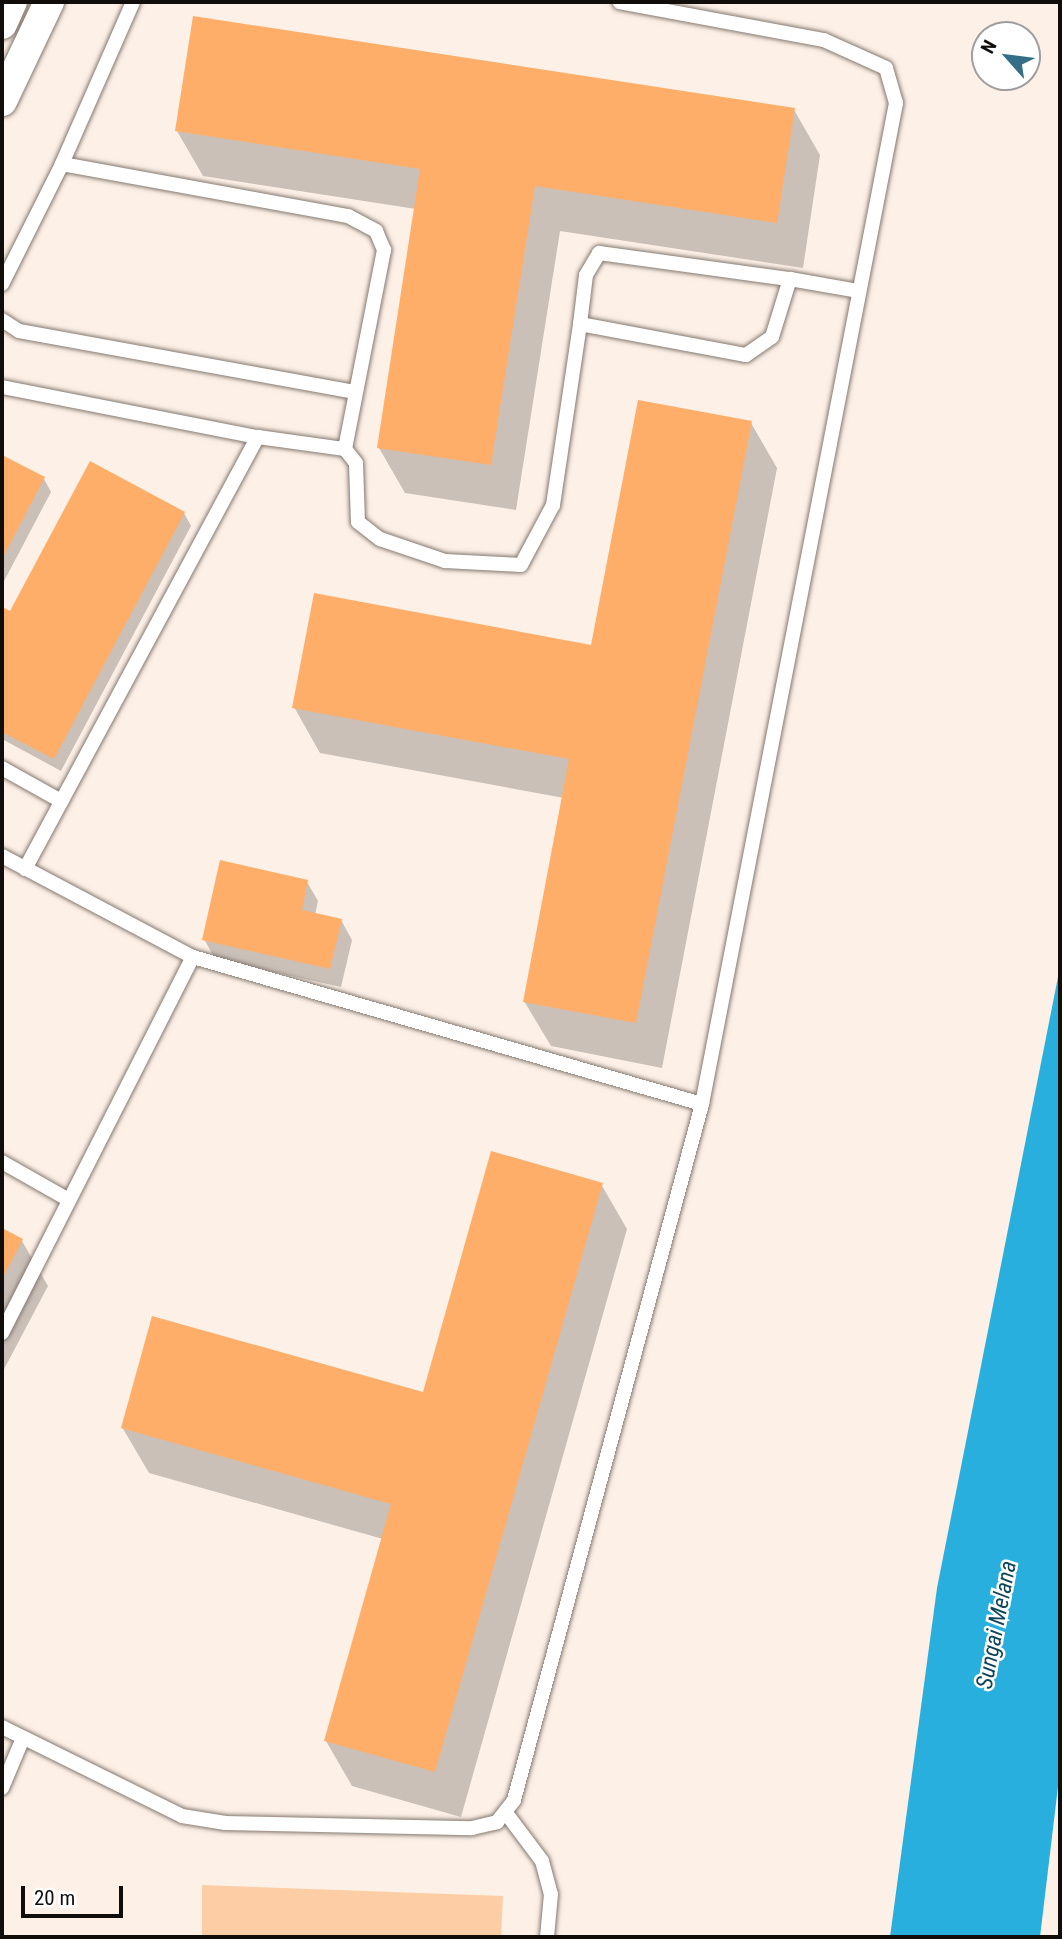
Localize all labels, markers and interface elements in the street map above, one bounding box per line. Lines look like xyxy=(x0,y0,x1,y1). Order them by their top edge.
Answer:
north arrow xyxy=(971,21,1041,91)
text: N xyxy=(976,36,1002,57)
water label: Sungai Melana xyxy=(971,1559,1023,1691)
scale bar xyxy=(24,1872,126,1916)
text: 20 m xyxy=(34,1886,75,1910)

